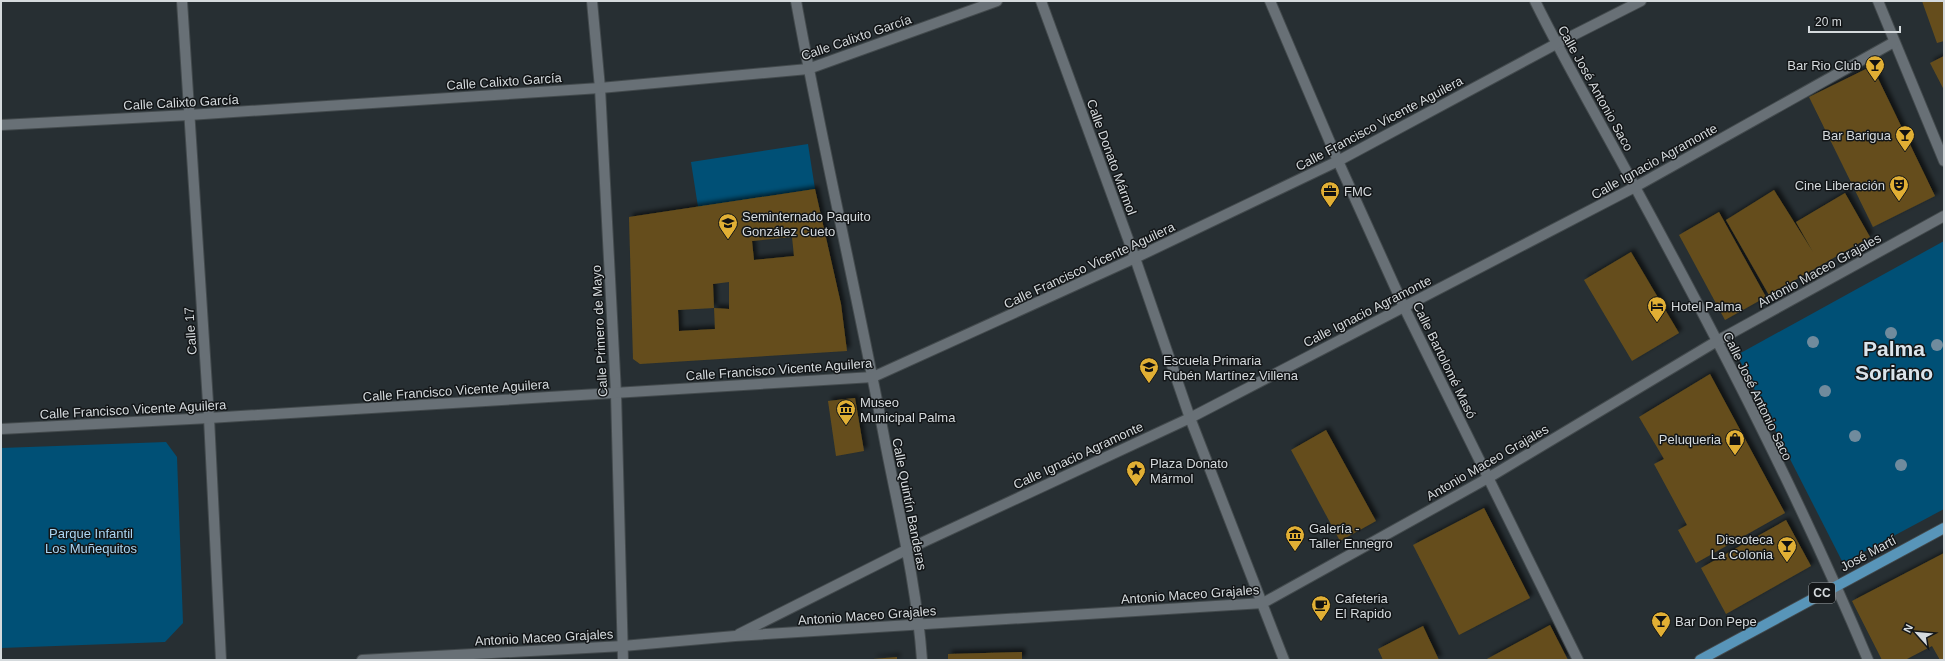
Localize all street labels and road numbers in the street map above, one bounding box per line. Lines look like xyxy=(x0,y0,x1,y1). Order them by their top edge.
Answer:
street label: Calle Calixto García xyxy=(799,11,914,63)
street label: Calle José Antonio Saco xyxy=(1555,23,1636,154)
street label: Calle Calixto García xyxy=(446,70,563,93)
street label: Calle Francisco Vicente Aguilera xyxy=(1293,73,1466,174)
street label: Calle Calixto García xyxy=(123,92,240,113)
street label: Calle Donato Mármol xyxy=(1084,97,1139,217)
street label: Calle Ignacio Agramonte xyxy=(1589,121,1720,202)
street label: Calle Francisco Vicente Aguilera xyxy=(1001,219,1178,312)
street label: Antonio Maceo Grajales xyxy=(1755,230,1884,311)
street label: Calle Primero de Mayo xyxy=(589,265,610,397)
street label: Calle Ignacio Agramonte xyxy=(1301,273,1434,350)
street label: Calle Bartolomé Masó xyxy=(1410,299,1479,421)
street label: Calle 17 xyxy=(181,307,200,355)
street label: Calle José Antonio Saco xyxy=(1720,330,1795,463)
street label: Calle Francisco Vicente Aguilera xyxy=(685,355,874,384)
street label: Calle Francisco Vicente Aguilera xyxy=(362,376,551,405)
street label: Calle Francisco Vicente Aguilera xyxy=(39,397,228,422)
street label: Calle Ignacio Agramonte xyxy=(1011,419,1146,492)
street label: Antonio Maceo Grajales xyxy=(1423,421,1552,504)
street label: Calle Quintín Banderas xyxy=(889,437,930,572)
street label: José Martí xyxy=(1838,532,1899,574)
street label: Antonio Maceo Grajales xyxy=(1120,582,1260,607)
road number: CC xyxy=(1809,583,1835,603)
street label: Antonio Maceo Grajales xyxy=(797,603,937,628)
street label: Antonio Maceo Grajales xyxy=(474,626,614,649)

